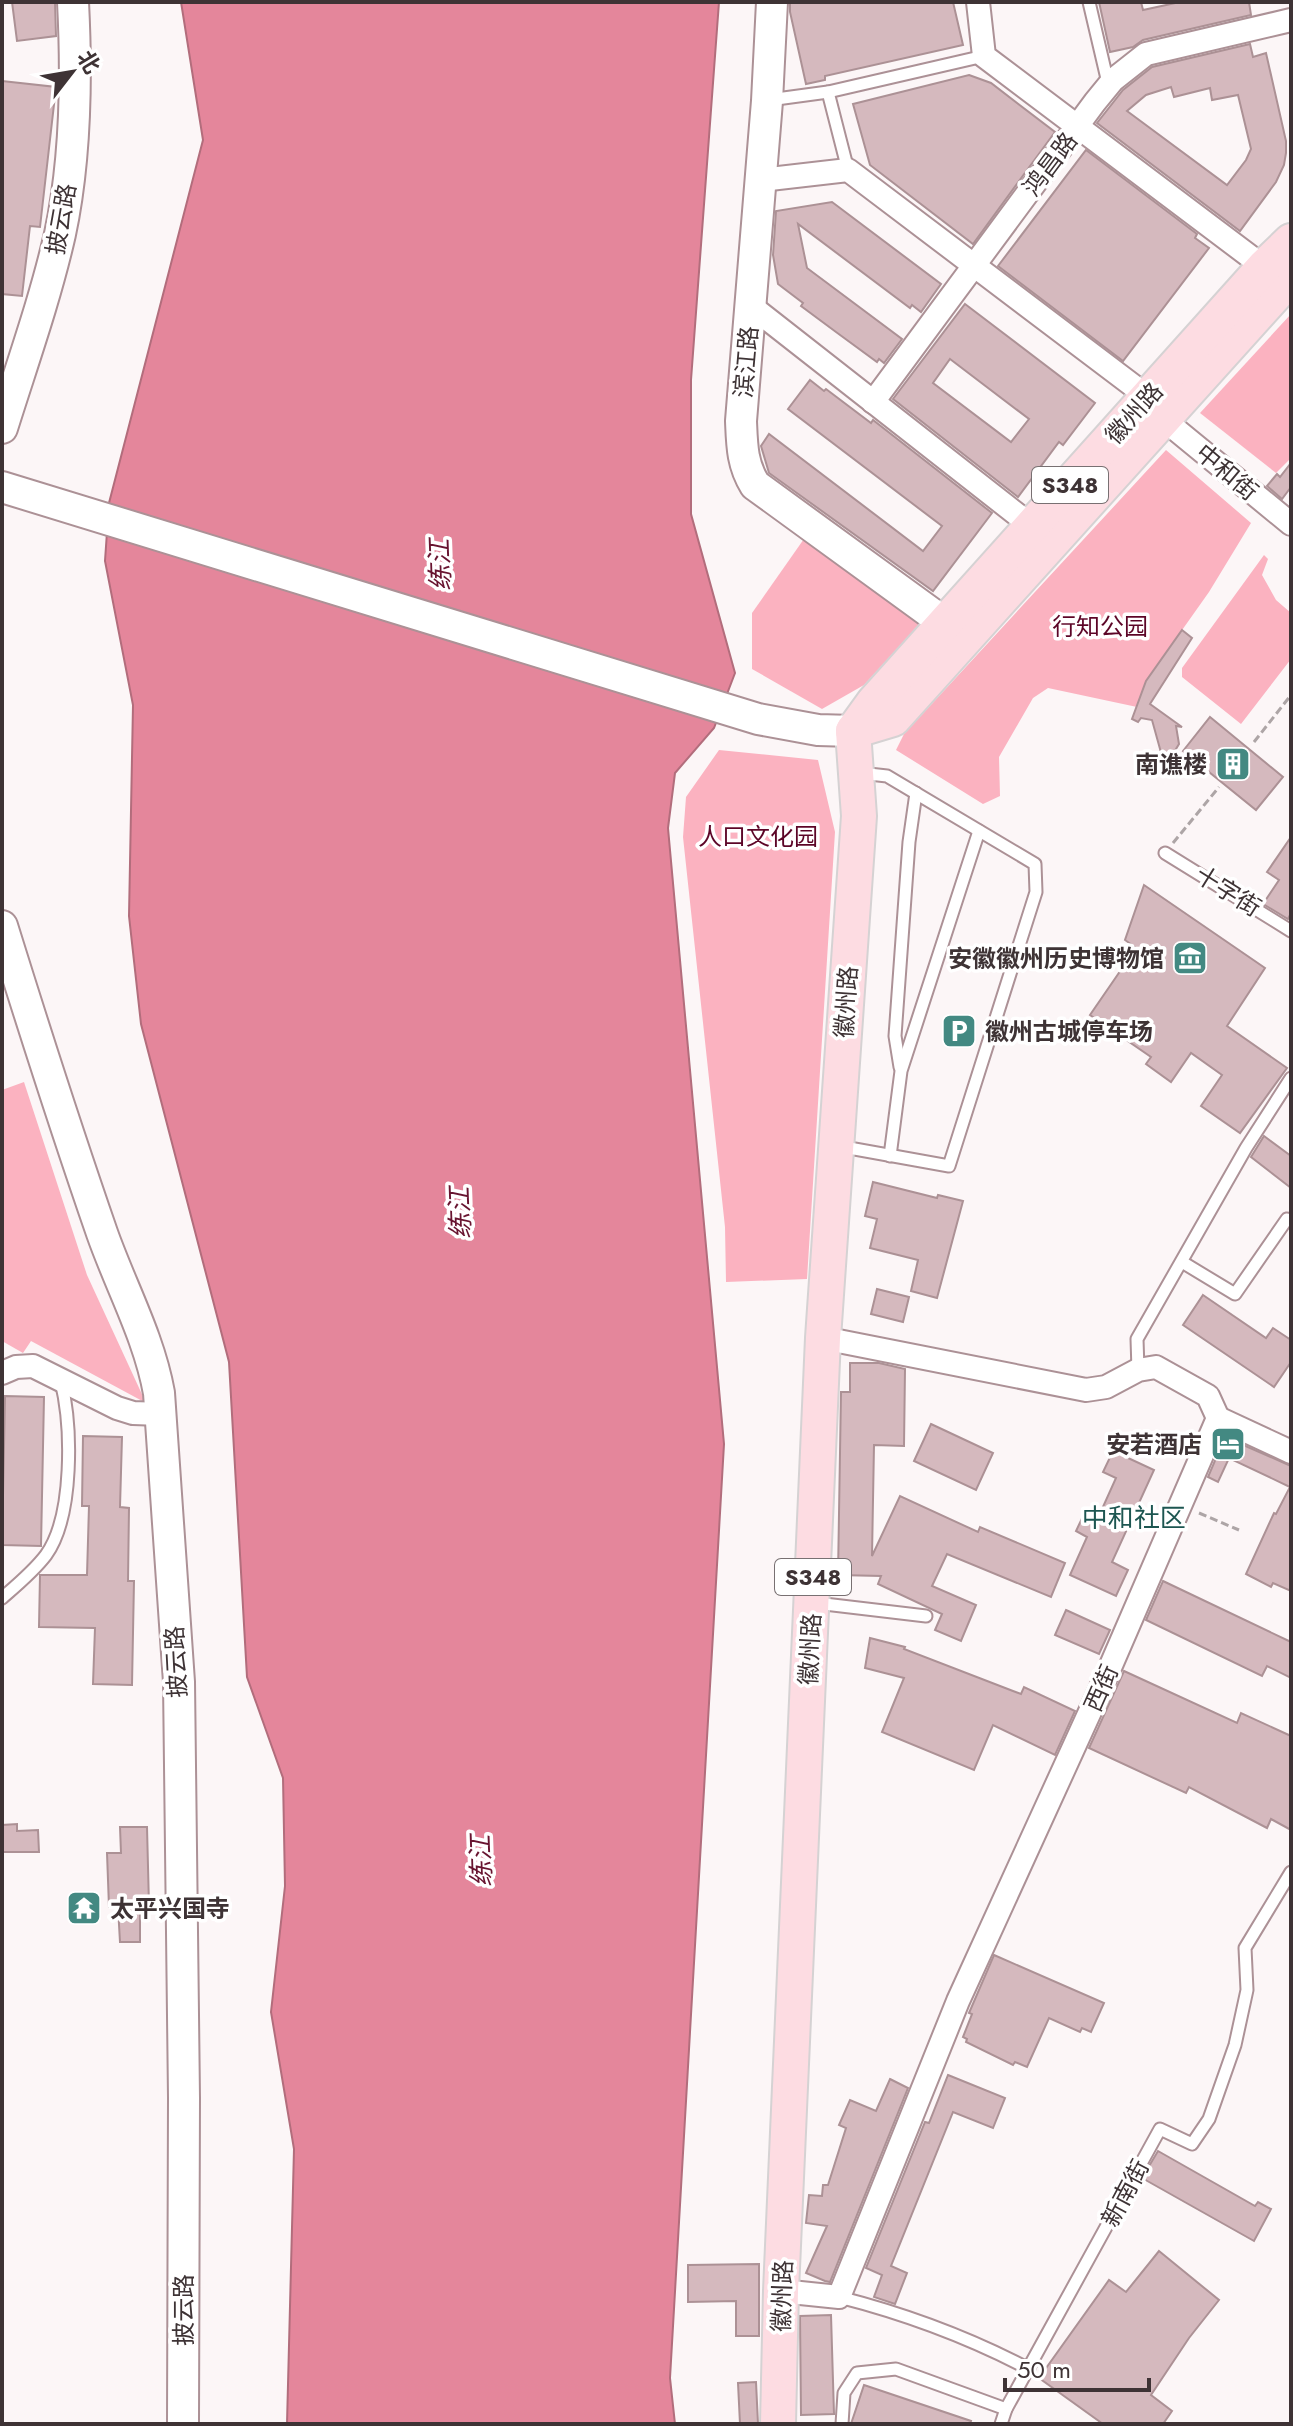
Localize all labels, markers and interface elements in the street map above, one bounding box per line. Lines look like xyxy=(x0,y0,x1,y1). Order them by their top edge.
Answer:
north arrow xyxy=(32,32,112,112)
text: 北 xyxy=(70,44,109,79)
street label: 鸿昌路 xyxy=(1014,125,1086,203)
street label: 披云路 xyxy=(38,181,84,257)
street label: 滨江路 xyxy=(725,325,767,399)
street label: 徽州路 xyxy=(1097,375,1171,451)
street label: 中和街 xyxy=(1188,435,1266,509)
road number: S348 xyxy=(1032,467,1108,503)
water label: 练江 xyxy=(420,535,460,592)
park label: 行知公园 xyxy=(1052,609,1148,644)
building icon: 南谯楼 xyxy=(1214,745,1252,783)
place label: 南谯楼 xyxy=(1135,747,1207,782)
park label: 人口文化园 xyxy=(698,819,818,854)
street label: 十字街 xyxy=(1188,857,1268,925)
museum icon: 安徽徽州历史博物馆 xyxy=(1171,939,1209,977)
place label: 安徽徽州历史博物馆 xyxy=(948,941,1164,976)
street label: 徽州路 xyxy=(826,965,866,1039)
parking icon: 徽州古城停车场 xyxy=(940,1012,978,1050)
place label: 徽州古城停车场 xyxy=(985,1014,1153,1049)
water label: 练江 xyxy=(440,1183,480,1240)
hotel icon: 安若酒店 xyxy=(1209,1425,1247,1463)
place label: 安若酒店 xyxy=(1106,1427,1202,1462)
district label: 中和社区 xyxy=(1082,1499,1186,1537)
road number: S348 xyxy=(775,1559,851,1595)
street label: 徽州路 xyxy=(791,1612,829,1686)
street label: 披云路 xyxy=(157,1625,195,1699)
street label: 西街 xyxy=(1075,1659,1127,1717)
water label: 练江 xyxy=(461,1831,501,1888)
temple icon: 太平兴国寺 xyxy=(65,1889,103,1927)
place label: 太平兴国寺 xyxy=(110,1891,230,1926)
street label: 新南街 xyxy=(1093,2153,1157,2233)
street label: 徽州路 xyxy=(763,2259,801,2333)
street label: 披云路 xyxy=(166,2274,201,2346)
scale bar xyxy=(1005,2342,1149,2392)
text: 50 m xyxy=(1017,2352,1071,2387)

